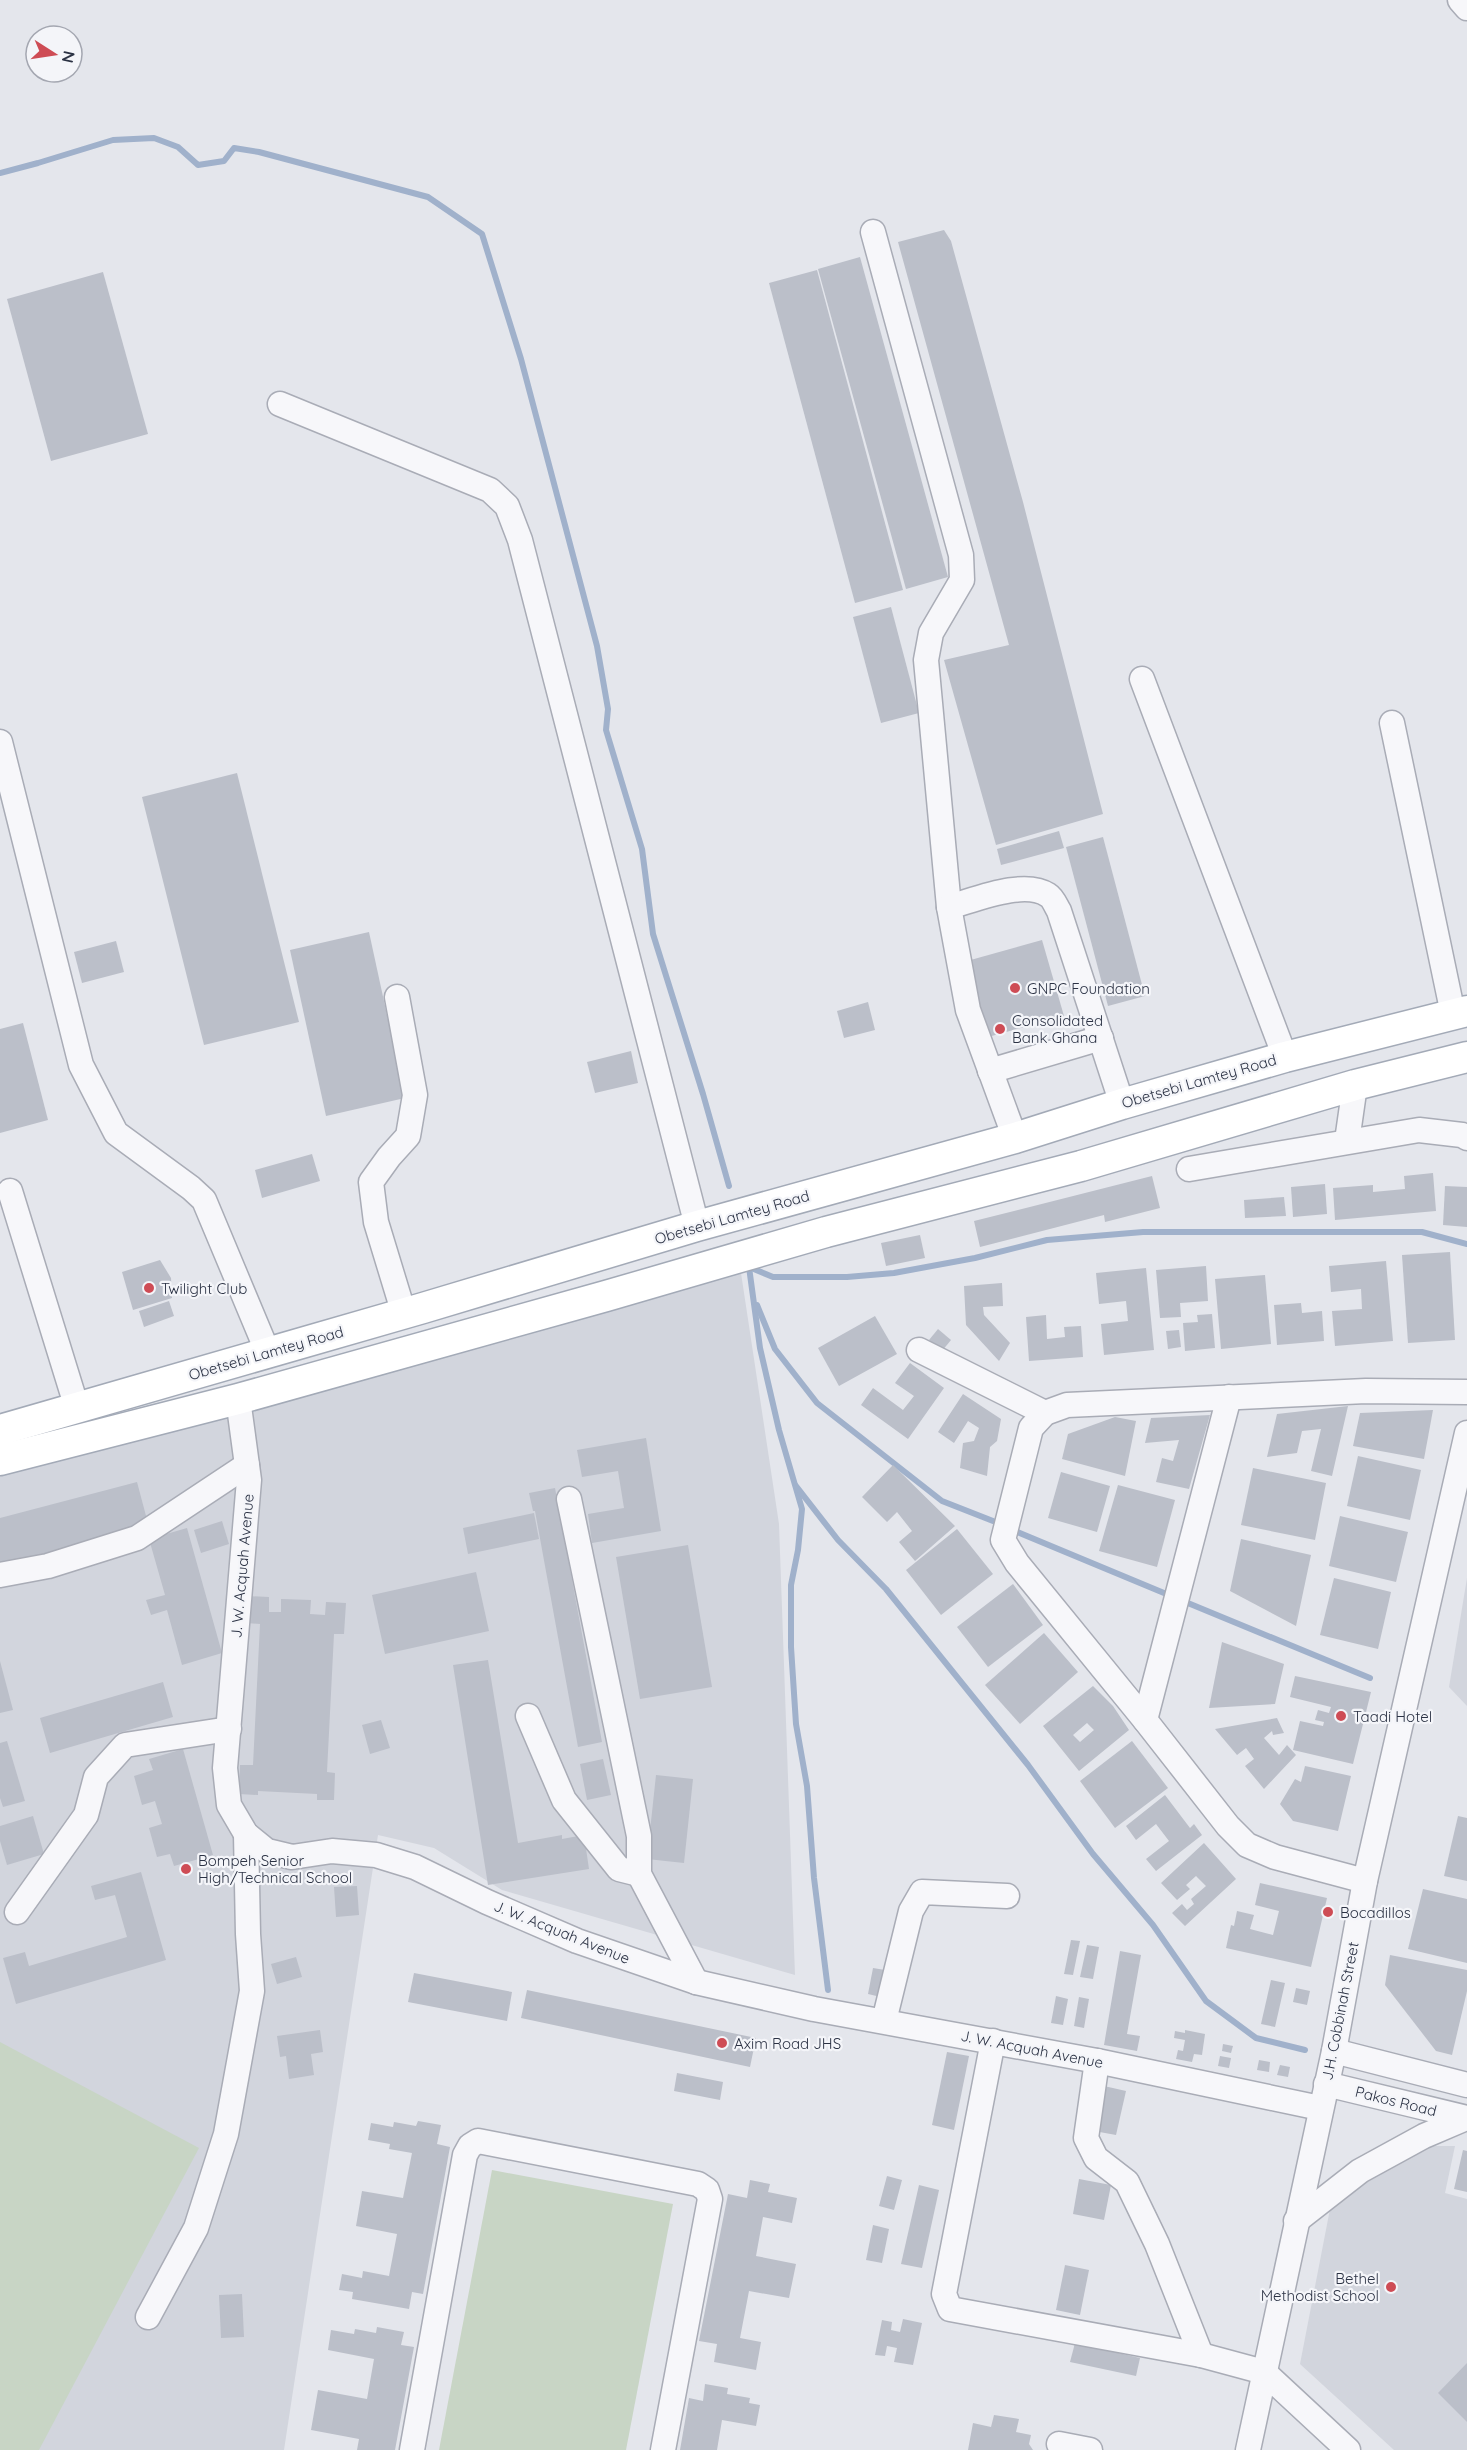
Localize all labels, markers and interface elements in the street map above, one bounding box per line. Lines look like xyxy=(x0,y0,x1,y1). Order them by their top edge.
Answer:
north arrow xyxy=(24,24,84,84)
text: N xyxy=(58,49,80,65)
place label: GNPC Foundation xyxy=(1027,979,1150,998)
marker: GNPC Foundation xyxy=(1008,981,1022,995)
place label: Consolidated Bank Ghana xyxy=(1012,1011,1103,1047)
marker: Consolidated Bank Ghana xyxy=(993,1022,1007,1036)
street label: Obetsebi Lamtey Road xyxy=(1119,1050,1279,1112)
street label: Obetsebi Lamtey Road xyxy=(652,1186,812,1248)
place label: Twilight Club xyxy=(161,1279,247,1298)
marker: Twilight Club xyxy=(142,1281,156,1295)
street label: Obetsebi Lamtey Road xyxy=(186,1322,346,1384)
street label: J. W. Acquah Avenue xyxy=(226,1493,258,1639)
place label: Taadi Hotel xyxy=(1353,1707,1432,1726)
marker: Taadi Hotel xyxy=(1334,1709,1348,1723)
place label: Bompeh Senior High/Technical School xyxy=(198,1851,352,1887)
marker: Bompeh Senior High/Technical School xyxy=(179,1862,193,1876)
street label: J. W. Acquah Avenue xyxy=(491,1896,633,1968)
place label: Bocadillos xyxy=(1340,1903,1411,1922)
marker: Bocadillos xyxy=(1321,1905,1335,1919)
street label: J.H. Cobbinah Street xyxy=(1317,1940,1363,2082)
street label: J. W. Acquah Avenue xyxy=(959,2026,1105,2072)
place label: Axim Road JHS xyxy=(734,2034,841,2053)
marker: Axim Road JHS xyxy=(715,2036,729,2050)
street label: Pakos Road xyxy=(1353,2082,1439,2120)
place label: Bethel Methodist School xyxy=(1261,2269,1379,2305)
marker: Bethel Methodist School xyxy=(1384,2280,1398,2294)

